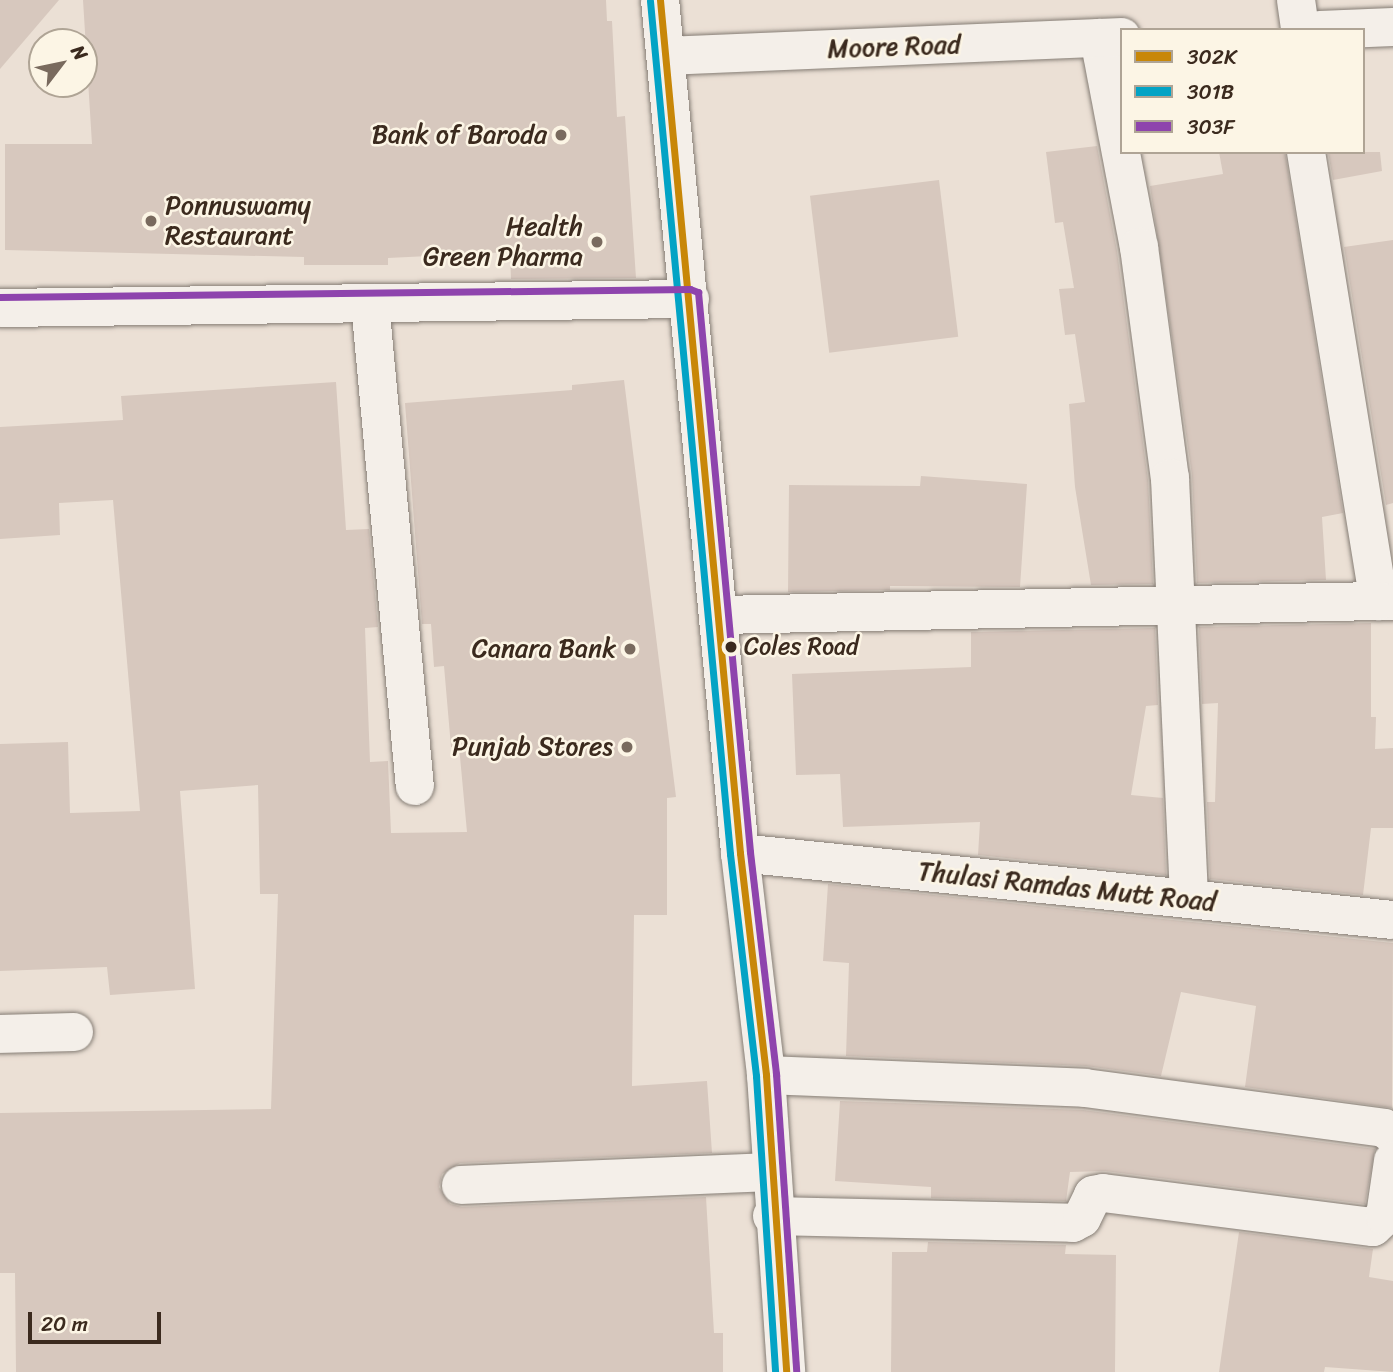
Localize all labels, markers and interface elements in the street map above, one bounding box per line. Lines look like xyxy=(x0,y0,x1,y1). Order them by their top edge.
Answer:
north arrow xyxy=(28,28,98,98)
legend xyxy=(1120,28,1365,154)
street label: Moore Road xyxy=(827,29,961,65)
text: N xyxy=(62,38,97,67)
text: 302K xyxy=(1187,38,1237,76)
text: 301B xyxy=(1187,73,1234,111)
text: 303F xyxy=(1187,108,1235,146)
place label: Bank of Baroda xyxy=(371,119,547,151)
marker: Bank of Baroda xyxy=(553,127,569,143)
place label: Ponnuswamy Restaurant xyxy=(165,190,311,252)
place label: Health Green Pharma xyxy=(423,211,583,272)
marker: Ponnuswamy Restaurant xyxy=(143,213,159,229)
marker: Health Green Pharma xyxy=(589,234,605,250)
place label: Canara Bank xyxy=(472,633,616,665)
place label: Coles Road xyxy=(744,633,859,661)
marker: Coles Road xyxy=(724,640,738,654)
marker: Canara Bank xyxy=(622,641,638,657)
place label: Punjab Stores xyxy=(452,731,613,763)
marker: Punjab Stores xyxy=(619,739,635,755)
street label: Thulasi Ramdas Mutt Road xyxy=(917,856,1217,918)
scale bar xyxy=(32,1298,164,1342)
text: 20 m xyxy=(41,1305,88,1343)

